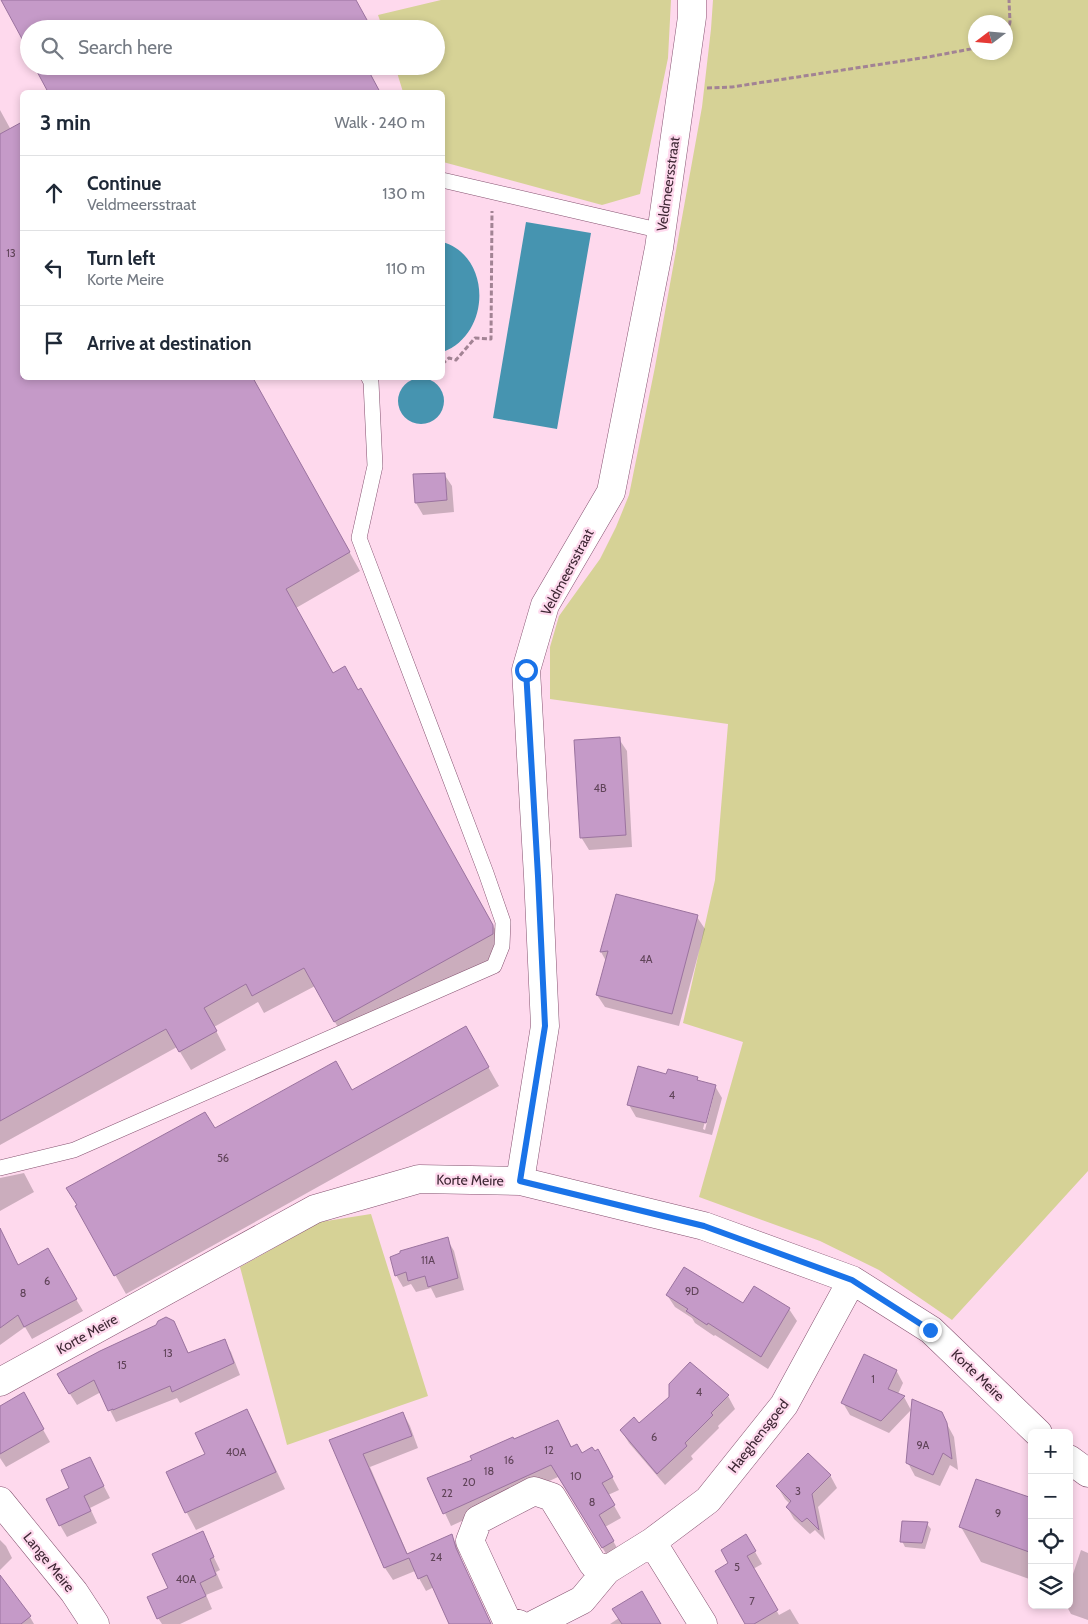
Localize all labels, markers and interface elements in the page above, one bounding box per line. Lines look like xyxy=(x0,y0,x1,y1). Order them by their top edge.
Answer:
north arrow xyxy=(968,15,1013,60)
search box xyxy=(20,20,445,75)
icon: search xyxy=(38,34,66,62)
text: Search here xyxy=(78,36,172,59)
text: 3 min xyxy=(40,110,91,135)
text: Walk · 240 m xyxy=(334,113,425,132)
street label: Veldmeersstraat xyxy=(652,135,684,233)
text: Continue xyxy=(87,172,161,195)
icon: ahead xyxy=(40,179,68,207)
text: 130 m xyxy=(382,184,425,203)
text: Veldmeersstraat xyxy=(87,195,196,214)
house number: 13 xyxy=(6,246,16,260)
text: Turn left xyxy=(87,247,155,270)
icon: left xyxy=(40,254,68,282)
text: 110 m xyxy=(386,259,425,278)
text: Korte Meire xyxy=(87,270,164,289)
icon: arrive xyxy=(40,329,68,357)
text: Arrive at destination xyxy=(87,332,251,355)
street label: Veldmeersstraat xyxy=(537,525,598,618)
route start xyxy=(515,659,538,682)
house number: 4B xyxy=(594,781,607,795)
house number: 4A xyxy=(639,952,653,966)
house number: 4 xyxy=(669,1088,676,1102)
house number: 56 xyxy=(217,1151,229,1165)
street label: Korte Meire xyxy=(436,1170,504,1190)
house number: 11A xyxy=(421,1253,435,1267)
house number: 6 xyxy=(44,1274,50,1288)
house number: 9D xyxy=(685,1284,699,1298)
house number: 8 xyxy=(20,1286,26,1300)
street label: Korte Meire xyxy=(53,1310,121,1358)
route end xyxy=(919,1319,942,1342)
street label: Korte Meire xyxy=(948,1345,1008,1405)
house number: 13 xyxy=(163,1346,173,1360)
house number: 15 xyxy=(117,1358,127,1372)
house number: 1 xyxy=(871,1372,875,1386)
house number: 4 xyxy=(696,1385,703,1399)
street label: Haeghensgoed xyxy=(724,1396,792,1476)
map controls xyxy=(1028,1429,1073,1609)
button: + xyxy=(1028,1429,1073,1474)
house number: 6 xyxy=(651,1430,657,1444)
house number: 9A xyxy=(917,1438,930,1452)
house number: 12 xyxy=(544,1443,554,1457)
house number: 40A xyxy=(226,1445,247,1459)
house number: 16 xyxy=(504,1453,514,1467)
house number: 18 xyxy=(484,1464,494,1478)
house number: 10 xyxy=(570,1469,582,1483)
button: − xyxy=(1028,1474,1073,1519)
house number: 20 xyxy=(462,1475,476,1489)
house number: 3 xyxy=(795,1484,801,1498)
house number: 22 xyxy=(441,1486,453,1500)
house number: 8 xyxy=(589,1495,595,1509)
house number: 9 xyxy=(995,1506,1001,1520)
button: locate xyxy=(1028,1519,1073,1564)
street label: Lange Meire xyxy=(19,1529,79,1595)
house number: 24 xyxy=(430,1550,443,1564)
house number: 5 xyxy=(734,1560,740,1574)
button: layers xyxy=(1028,1564,1073,1609)
house number: 40A xyxy=(176,1572,197,1586)
house number: 7 xyxy=(749,1594,755,1608)

